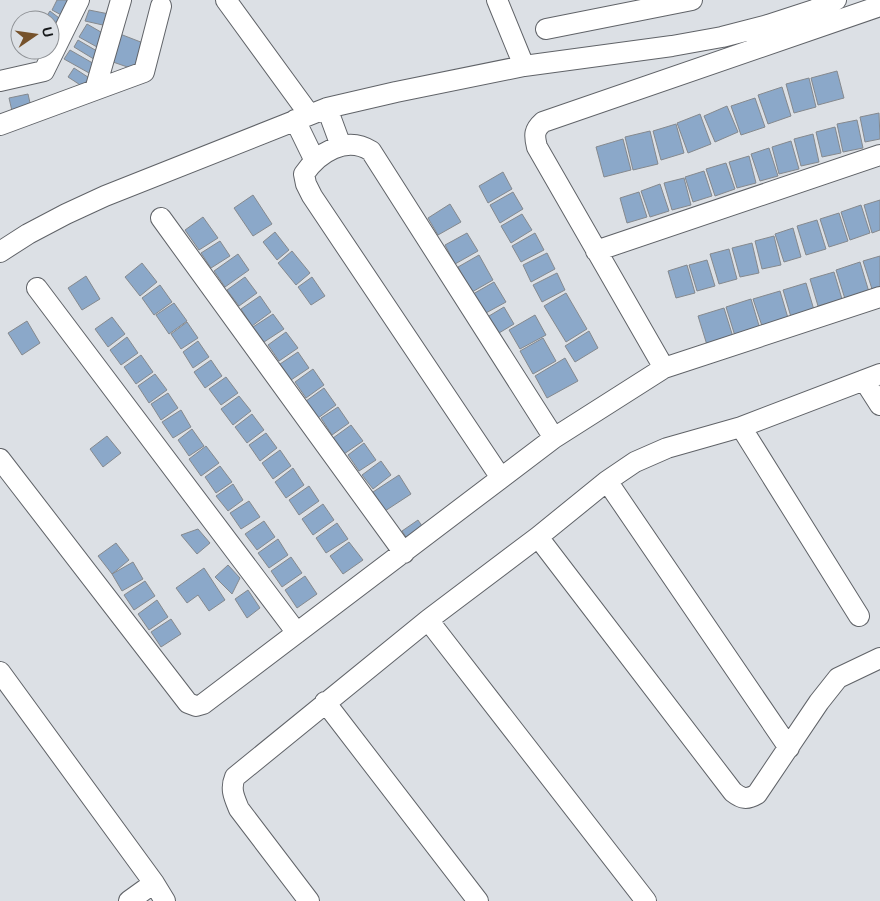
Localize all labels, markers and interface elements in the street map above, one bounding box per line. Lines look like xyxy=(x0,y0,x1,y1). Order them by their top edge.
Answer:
north arrow xyxy=(10,10,60,60)
text: U xyxy=(39,25,57,39)

